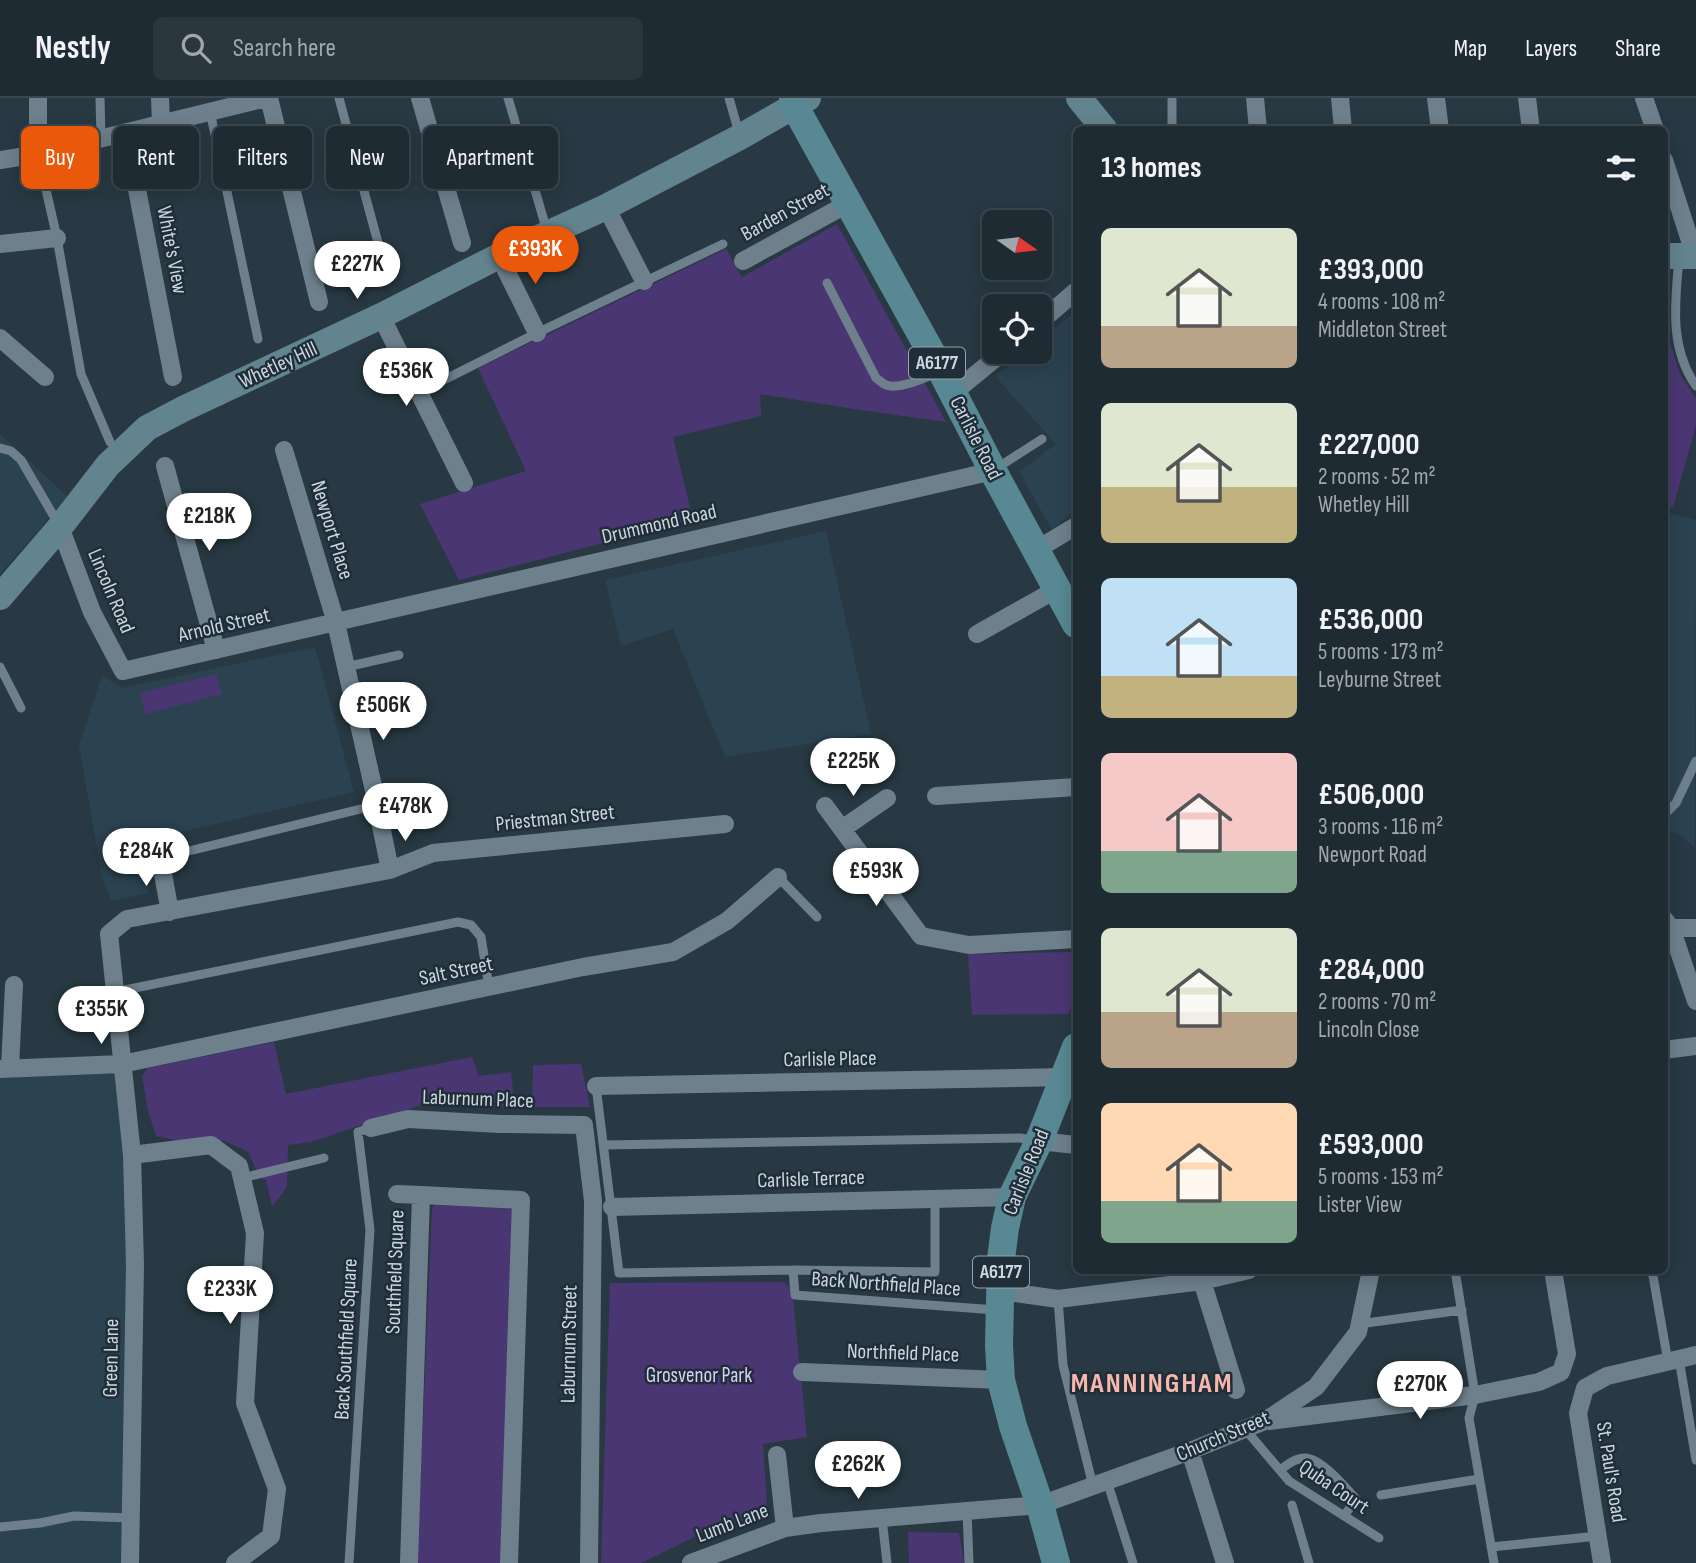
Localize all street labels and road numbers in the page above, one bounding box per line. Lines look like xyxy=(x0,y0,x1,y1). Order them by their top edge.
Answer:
street label: Barden Street xyxy=(737,178,833,246)
street label: White's View xyxy=(151,204,193,296)
street label: Whetley Hill xyxy=(235,336,321,394)
road number: A6177 xyxy=(909,347,965,378)
street label: Carlisle Road xyxy=(944,392,1008,484)
street label: Newport Place xyxy=(305,478,359,582)
street label: Drummond Road xyxy=(599,499,719,549)
street label: Lincoln Road xyxy=(82,545,140,637)
street label: Arnold Street xyxy=(175,602,272,648)
street label: Priestman Street xyxy=(494,799,616,837)
street label: Salt Street xyxy=(417,951,495,991)
street label: Carlisle Place xyxy=(783,1046,877,1072)
street label: Laburnum Place xyxy=(422,1085,534,1113)
street label: Carlisle Road xyxy=(997,1125,1055,1219)
street label: Carlisle Terrace xyxy=(757,1165,865,1193)
street label: Southfield Square xyxy=(380,1209,410,1335)
road number: A6177 xyxy=(973,1256,1029,1288)
street label: Back Southfield Square xyxy=(329,1258,363,1420)
street label: Back Northfield Place xyxy=(811,1266,961,1302)
street label: Laburnum Street xyxy=(555,1285,583,1403)
street label: Green Lane xyxy=(98,1318,124,1398)
street label: Northfield Place xyxy=(846,1339,960,1367)
street label: Church Street xyxy=(1173,1405,1273,1467)
street label: St. Paul's Road xyxy=(1591,1420,1631,1524)
street label: Quba Court xyxy=(1294,1454,1374,1520)
street label: Lumb Lane xyxy=(692,1498,772,1548)

